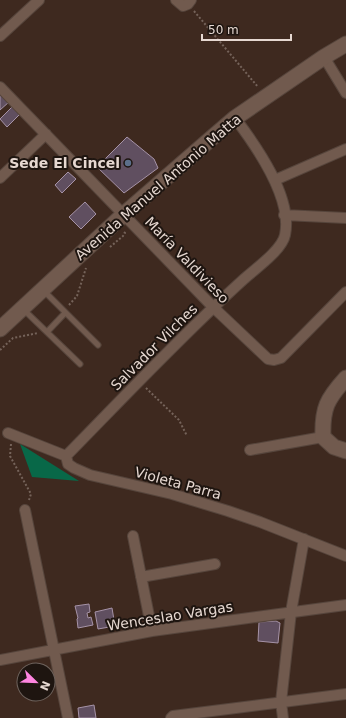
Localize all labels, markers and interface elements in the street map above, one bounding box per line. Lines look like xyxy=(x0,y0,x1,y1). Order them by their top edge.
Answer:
scale bar xyxy=(202,16,291,42)
text: 50 m xyxy=(208,23,239,37)
street label: Avenida Manuel Antonio Matta xyxy=(72,111,244,263)
place label: Sede El Cincel xyxy=(9,155,120,171)
marker: Sede El Cincel xyxy=(123,158,133,168)
street label: María Valdivieso xyxy=(142,214,232,306)
street label: Salvador Vilches xyxy=(108,301,200,393)
street label: Violeta Parra xyxy=(133,464,223,502)
street label: Wenceslao Vargas xyxy=(106,598,234,634)
north arrow xyxy=(16,662,56,702)
text: N xyxy=(37,679,53,692)

